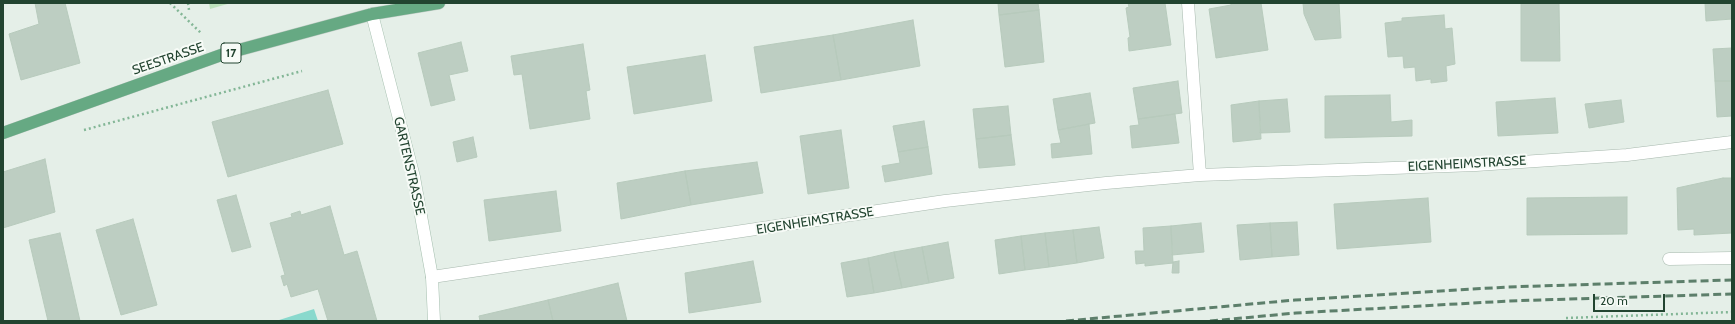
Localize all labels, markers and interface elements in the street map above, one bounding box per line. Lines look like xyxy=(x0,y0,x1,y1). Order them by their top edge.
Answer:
street label: SEESTRASSE xyxy=(130,39,206,79)
road number: 17 xyxy=(221,43,241,63)
street label: GARTENSTRASSE xyxy=(390,115,428,217)
street label: EIGENHEIMSTRASSE xyxy=(1407,153,1527,175)
street label: EIGENHEIMSTRASSE xyxy=(755,204,875,238)
scale bar xyxy=(1595,286,1667,312)
text: 20 m xyxy=(1600,293,1628,308)

